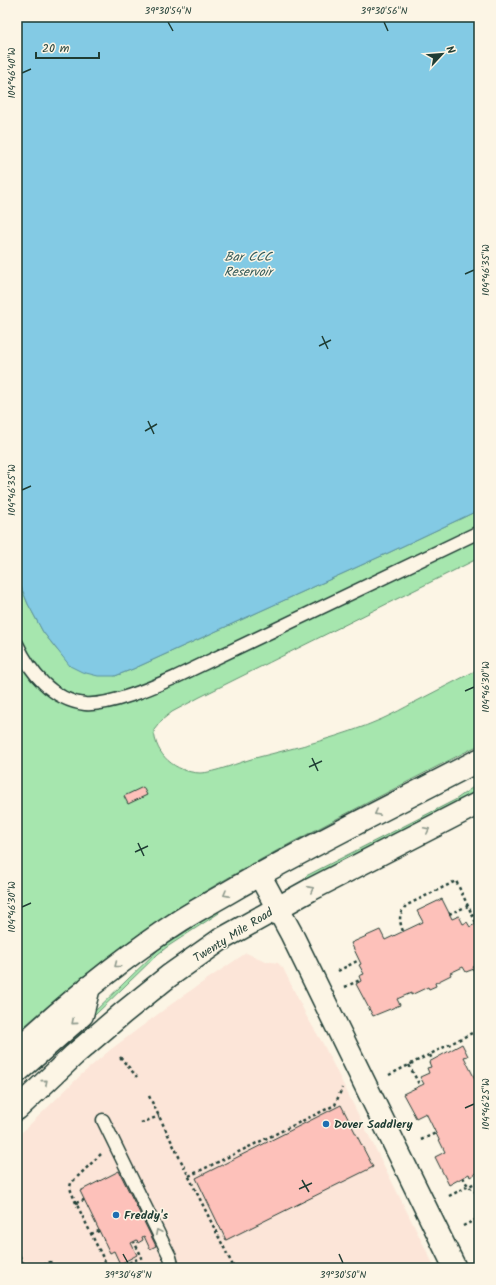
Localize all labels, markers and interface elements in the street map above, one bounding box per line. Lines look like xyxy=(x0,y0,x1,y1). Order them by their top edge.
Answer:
text: 39°30'54"N xyxy=(144,3,192,19)
text: 39°30'56"N xyxy=(360,3,408,19)
scale bar xyxy=(36,34,99,60)
north arrow xyxy=(422,34,462,74)
text: 20 m xyxy=(42,39,70,58)
text: N xyxy=(440,43,460,57)
text: 104°46'40"W xyxy=(4,47,20,99)
text: 104°46'35"W xyxy=(478,244,494,296)
water label: Bar CCC Reservoir xyxy=(224,247,275,283)
text: 104°46'35"W xyxy=(4,464,20,516)
text: 104°46'30"W xyxy=(478,661,494,713)
one-way arrow xyxy=(374,808,381,815)
one-way arrow xyxy=(423,827,430,834)
text: 104°46'30"W xyxy=(4,881,20,933)
one-way arrow xyxy=(307,886,315,894)
one-way arrow xyxy=(222,889,230,896)
street label: Twenty Mile Road xyxy=(190,903,278,968)
one-way arrow xyxy=(114,960,121,968)
one-way arrow xyxy=(71,1017,78,1024)
text: 104°46'25"W xyxy=(478,1078,494,1130)
one-way arrow xyxy=(40,1079,48,1087)
place label: Dover Saddlery xyxy=(334,1115,413,1134)
marker: Dover Saddlery xyxy=(321,1119,331,1129)
place label: Freddy's xyxy=(124,1206,169,1225)
marker: Freddy's xyxy=(111,1210,121,1220)
one-way arrow xyxy=(155,1229,163,1237)
text: 39°30'48"N xyxy=(104,1267,152,1283)
text: 39°30'50"N xyxy=(320,1267,367,1283)

